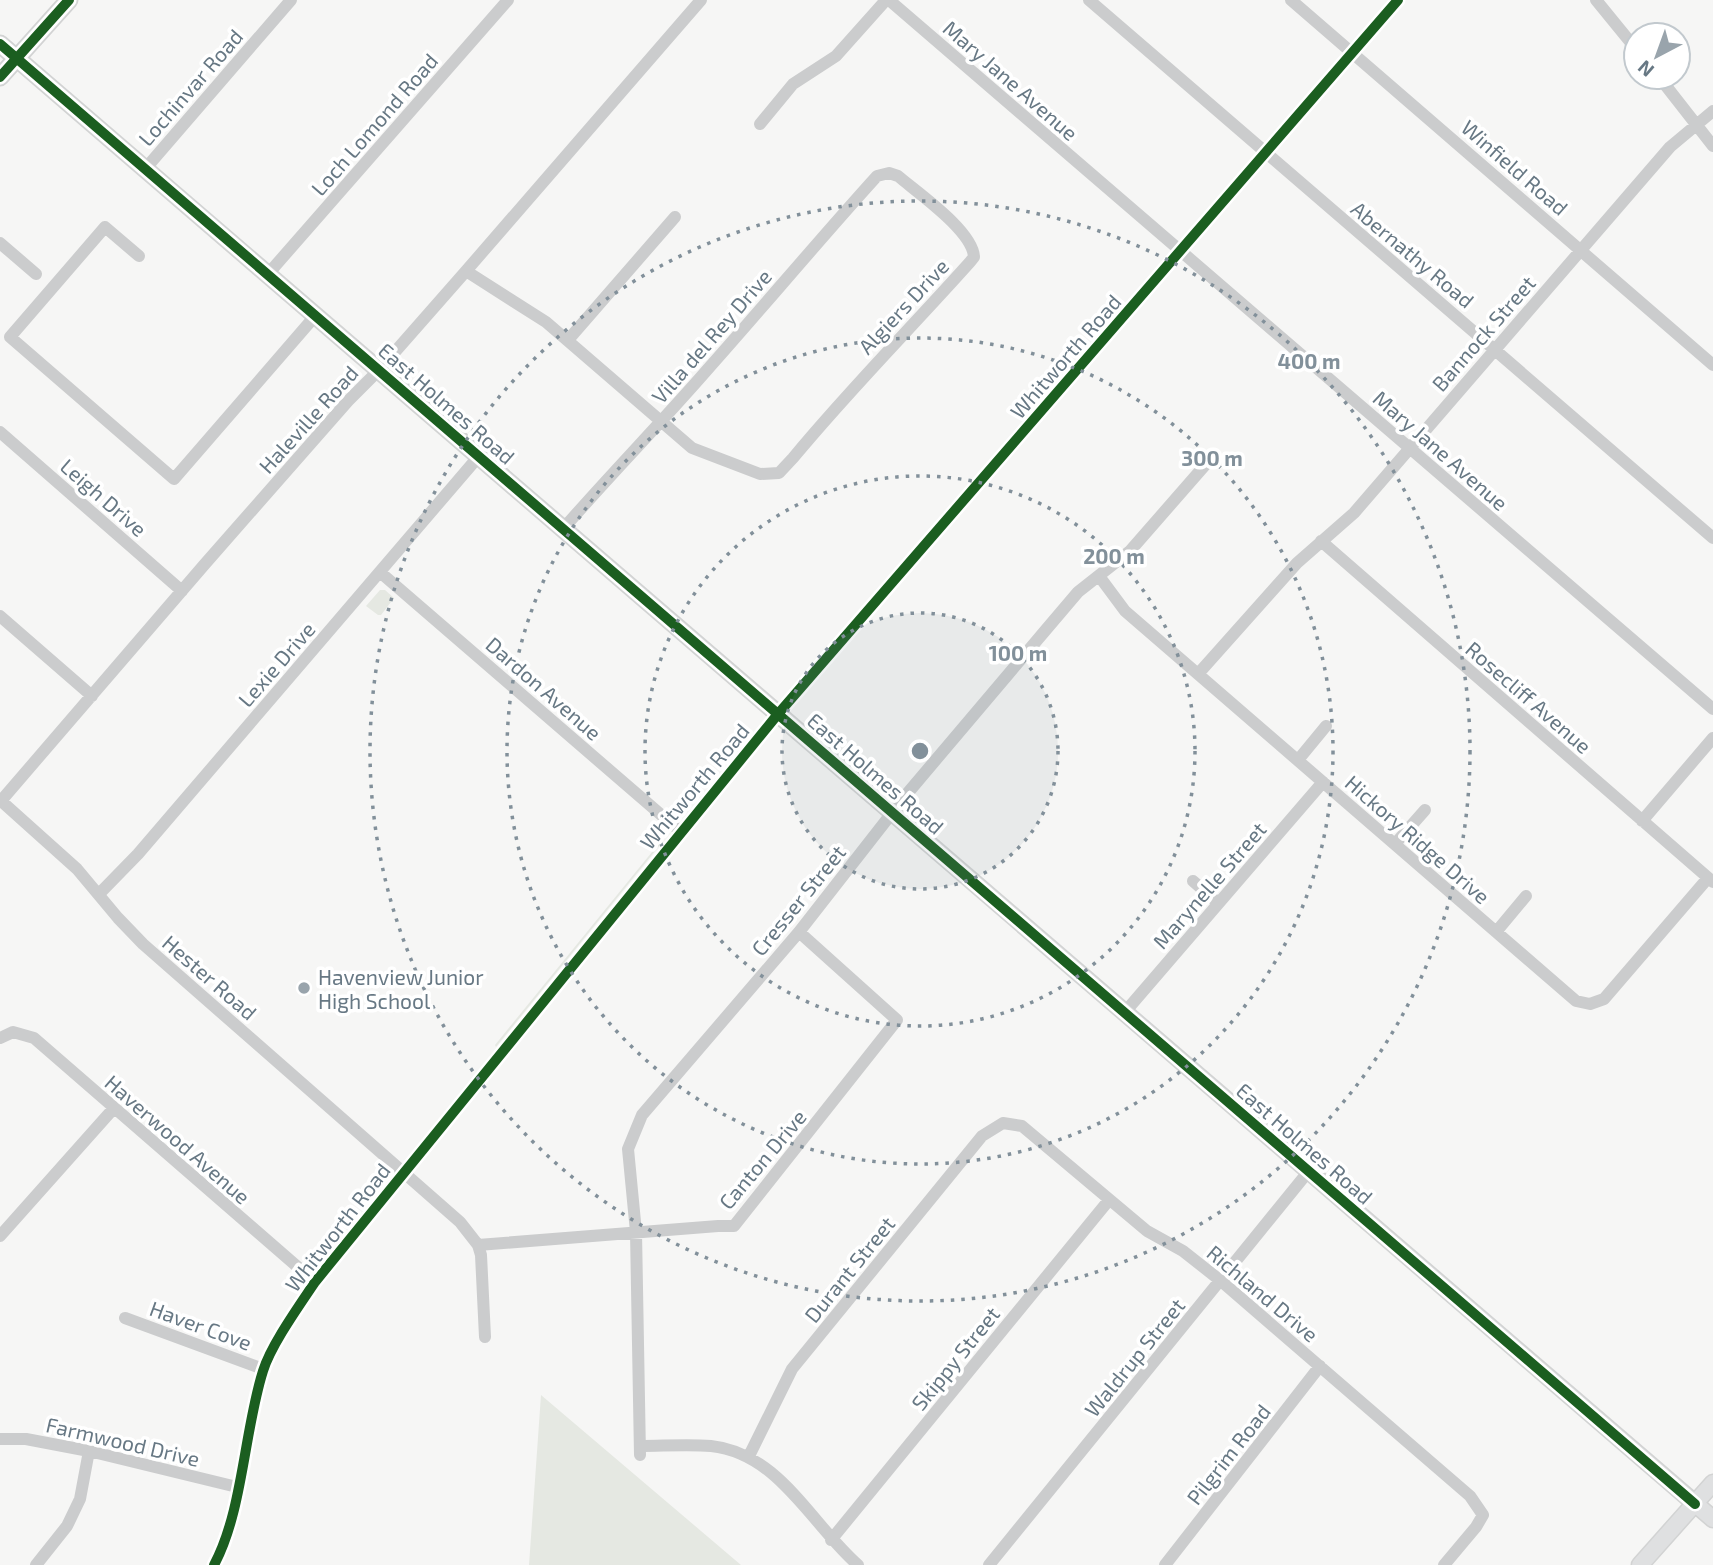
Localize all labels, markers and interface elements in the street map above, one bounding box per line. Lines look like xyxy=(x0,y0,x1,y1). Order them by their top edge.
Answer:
street label: Mary Jane Avenue xyxy=(939,15,1083,145)
north arrow xyxy=(1622,21,1692,91)
street label: Lochinvar Road xyxy=(133,24,247,150)
street label: Loch Lomond Road xyxy=(305,48,443,200)
text: N xyxy=(1633,56,1658,82)
street label: Winfield Road xyxy=(1457,114,1573,220)
street label: Abernathy Road xyxy=(1347,195,1479,313)
street label: Algiers Drive xyxy=(853,253,953,359)
street label: Villa del Rey Drive xyxy=(646,264,776,408)
street label: Bannock Street xyxy=(1426,270,1540,396)
street label: Whitworth Road xyxy=(1004,289,1126,423)
street label: East Holmes Road xyxy=(374,337,520,469)
text: 400 m xyxy=(1278,348,1340,373)
street label: Haleville Road xyxy=(253,360,363,478)
street label: Mary Jane Avenue xyxy=(1369,385,1513,515)
text: 300 m xyxy=(1181,445,1243,470)
street label: Leigh Drive xyxy=(56,453,152,541)
text: 200 m xyxy=(1083,543,1145,568)
street label: Lexie Drive xyxy=(232,617,320,711)
street label: Dardon Avenue xyxy=(481,631,607,745)
street label: Rosecliff Avenue xyxy=(1461,636,1597,758)
text: 100 m xyxy=(989,640,1047,665)
street label: East Holmes Road xyxy=(803,707,949,839)
street label: Whitworth Road xyxy=(634,718,754,854)
centre of rings xyxy=(908,739,932,763)
street label: Hickory Ridge Drive xyxy=(1341,769,1495,909)
street label: Marynelle Street xyxy=(1147,817,1271,953)
street label: Cresser Street xyxy=(746,840,850,960)
street label: Hester Road xyxy=(158,929,262,1025)
place label: Havenview Junior High School xyxy=(318,964,484,1013)
marker: Havenview Junior High School xyxy=(296,980,312,996)
street label: Haverwood Avenue xyxy=(100,1069,256,1209)
street label: East Holmes Road xyxy=(1232,1077,1378,1209)
street label: Canton Drive xyxy=(713,1104,811,1214)
street label: Whitworth Road xyxy=(279,1158,395,1296)
street label: Durant Street xyxy=(799,1211,899,1327)
street label: Richland Drive xyxy=(1202,1239,1324,1347)
street label: Waldrup Street xyxy=(1079,1293,1189,1421)
street label: Haver Cove xyxy=(147,1295,255,1355)
street label: Skippy Street xyxy=(906,1301,1004,1415)
street label: Pilgrim Road xyxy=(1181,1399,1275,1509)
street label: Farmwood Drive xyxy=(44,1411,202,1471)

